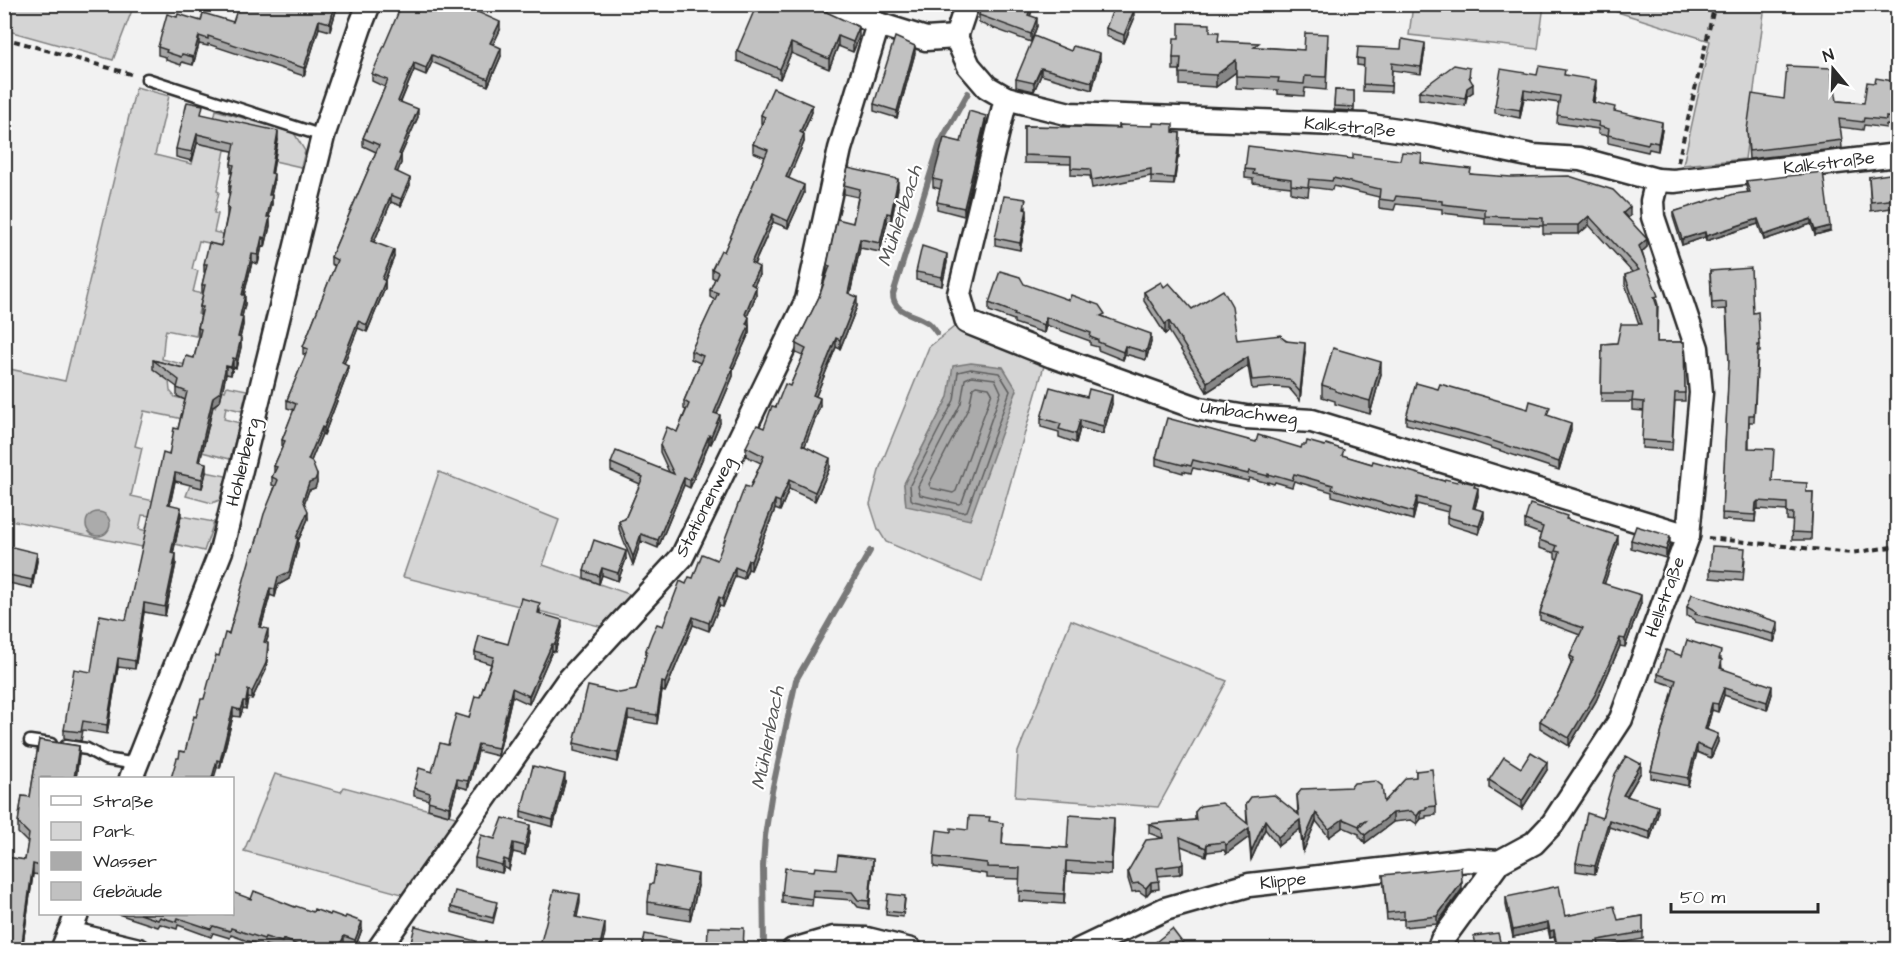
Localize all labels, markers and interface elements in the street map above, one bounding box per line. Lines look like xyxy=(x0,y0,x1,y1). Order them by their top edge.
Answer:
north arrow xyxy=(1803,39,1863,99)
text: N xyxy=(1820,44,1837,68)
street label: Kalkstraße xyxy=(1303,111,1397,143)
street label: Kalkstraße xyxy=(1782,145,1876,181)
water label: Mühlenbach xyxy=(871,161,930,270)
street label: Umbachweg xyxy=(1199,395,1299,432)
street label: Hohlenberg xyxy=(220,415,267,509)
street label: Stationenweg xyxy=(669,453,742,562)
street label: Hellstraße xyxy=(1639,553,1691,641)
water label: Mühlenbach xyxy=(744,683,792,792)
legend xyxy=(39,777,234,915)
text: Straße xyxy=(93,789,154,814)
text: Park xyxy=(93,819,135,844)
text: Wasser xyxy=(93,849,157,874)
street label: Klippe xyxy=(1259,866,1308,896)
scale bar xyxy=(1671,876,1818,914)
text: Gebäude xyxy=(93,879,163,904)
text: 50 m xyxy=(1680,885,1725,910)

